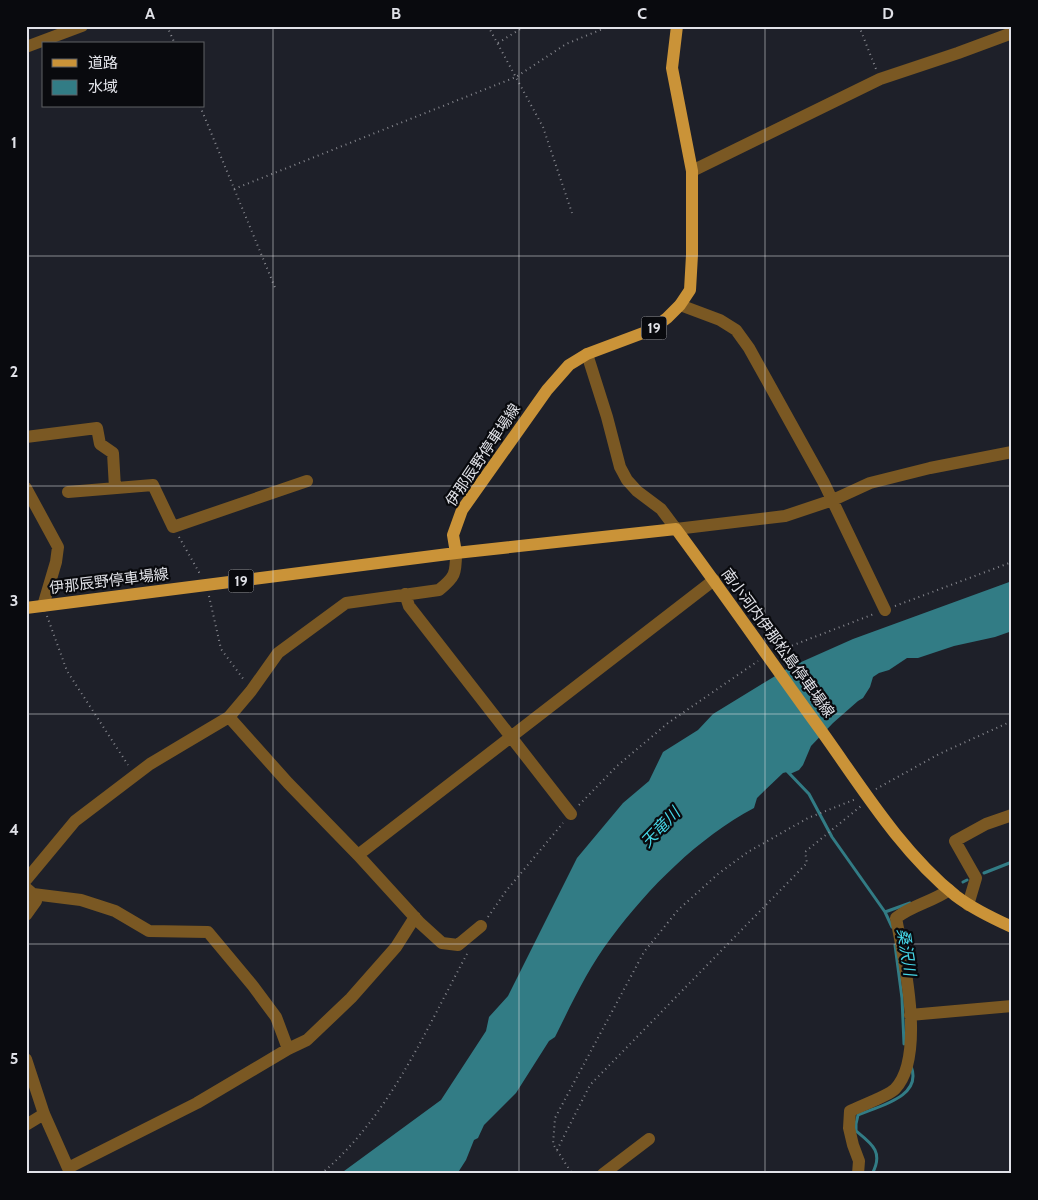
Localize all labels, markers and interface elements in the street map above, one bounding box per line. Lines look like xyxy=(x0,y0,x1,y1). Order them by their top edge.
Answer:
text: A xyxy=(145,4,155,23)
text: B xyxy=(391,4,401,23)
text: C xyxy=(637,4,647,23)
text: D xyxy=(882,4,894,23)
legend xyxy=(42,42,205,108)
text: 道路 xyxy=(88,54,118,72)
text: 水域 xyxy=(88,78,118,96)
text: 1 xyxy=(11,133,17,152)
road number: 19 xyxy=(642,316,666,339)
text: 2 xyxy=(10,362,18,381)
street label: 伊那辰野停車場線 xyxy=(442,400,524,510)
street label: 伊那辰野停車場線 xyxy=(48,565,170,597)
street label: 南小河内伊那松島停車場線 xyxy=(718,565,838,721)
road number: 19 xyxy=(228,570,254,592)
text: 3 xyxy=(10,591,18,610)
water label: 天竜川 xyxy=(637,802,685,851)
text: 4 xyxy=(9,820,19,839)
water label: 桑沢川 xyxy=(893,927,920,979)
text: 5 xyxy=(10,1049,18,1068)

